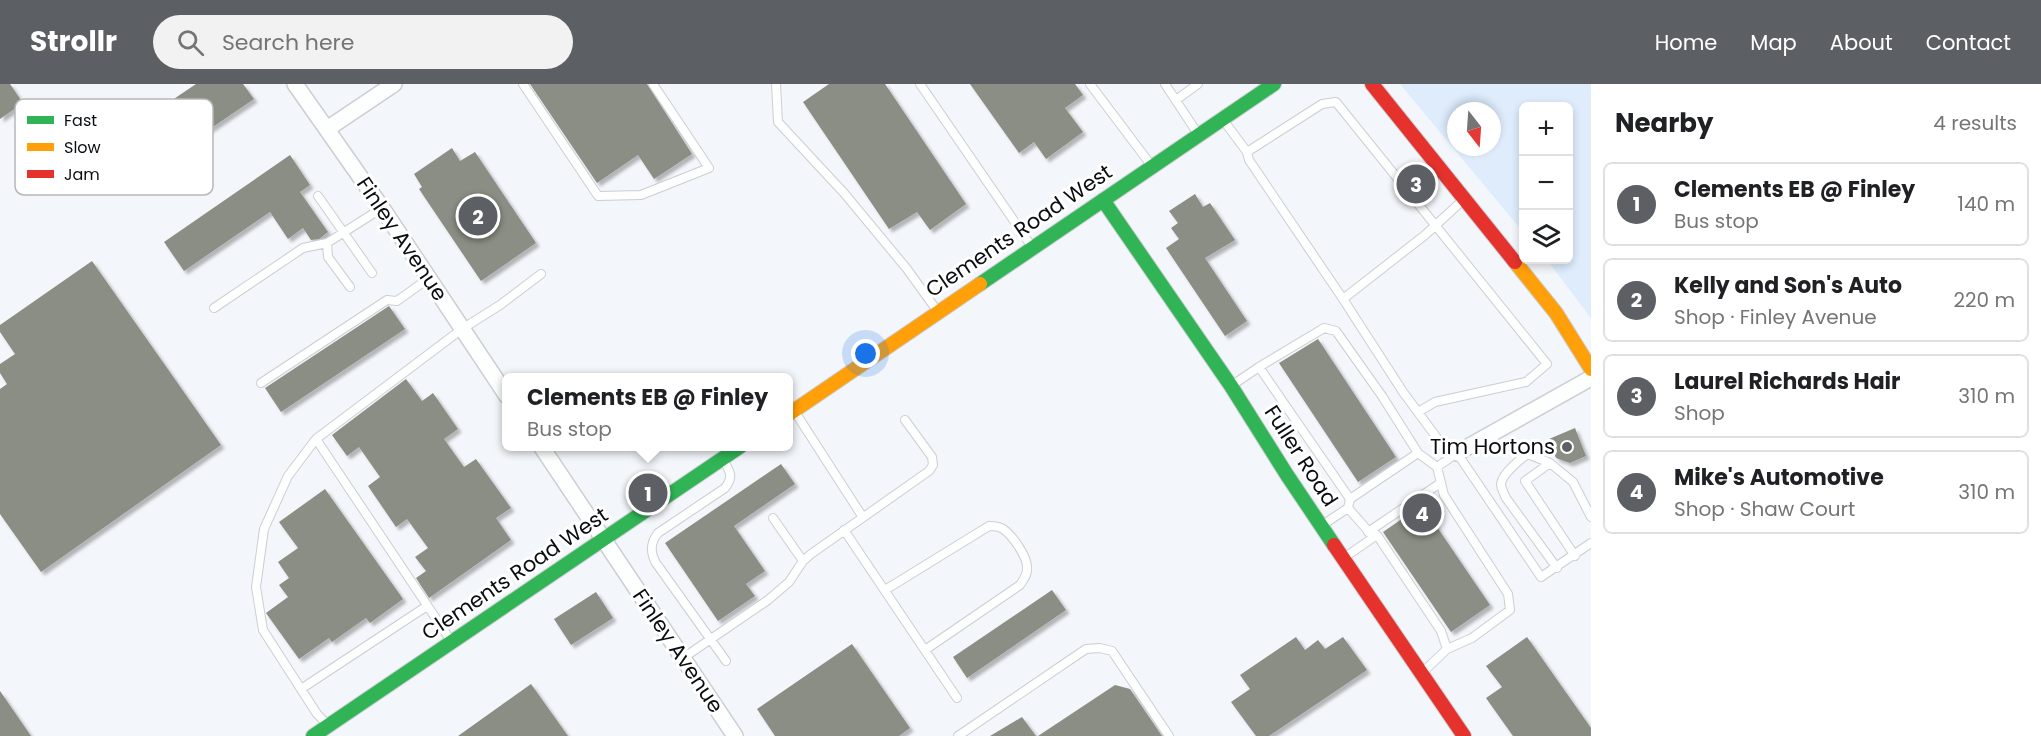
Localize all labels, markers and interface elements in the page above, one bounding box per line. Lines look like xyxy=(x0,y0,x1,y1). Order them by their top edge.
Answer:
search box xyxy=(153,15,573,69)
text: Strollr xyxy=(30,22,117,61)
icon: search xyxy=(174,26,207,59)
text: Search here xyxy=(222,27,354,58)
text: Home xyxy=(1655,28,1717,57)
text: Map xyxy=(1750,28,1797,57)
text: About xyxy=(1830,28,1893,57)
text: Contact xyxy=(1926,28,2011,57)
legend xyxy=(15,99,213,195)
north arrow xyxy=(1447,102,1501,156)
map controls xyxy=(1519,102,1573,264)
button: + xyxy=(1519,102,1573,156)
text: Nearby xyxy=(1615,105,1713,141)
text: Fast xyxy=(64,109,97,132)
text: 4 results xyxy=(1933,109,2017,137)
text: Slow xyxy=(64,136,101,159)
button: − xyxy=(1519,156,1573,210)
street label: Clements Road West xyxy=(920,157,1118,304)
pin: 3 xyxy=(1396,162,1436,206)
text: Jam xyxy=(64,163,100,186)
street label: Finley Avenue xyxy=(350,171,455,306)
text: Clements EB @ Finley xyxy=(1674,174,1915,205)
text: 1 xyxy=(1633,190,1640,218)
text: 140 m xyxy=(1958,190,2015,218)
pin: 2 xyxy=(458,194,498,238)
text: Bus stop xyxy=(1674,207,1759,235)
button: layers xyxy=(1519,210,1573,264)
text: Kelly and Son's Auto xyxy=(1674,270,1902,301)
text: 2 xyxy=(1631,286,1642,314)
text: 220 m xyxy=(1954,286,2015,314)
text: Shop · Finley Avenue xyxy=(1674,303,1877,331)
your location xyxy=(851,339,880,368)
text: Laurel Richards Hair xyxy=(1674,366,1901,397)
popup xyxy=(502,373,793,451)
text: Clements EB @ Finley xyxy=(527,382,768,413)
text: 3 xyxy=(1630,382,1643,410)
text: 310 m xyxy=(1958,382,2015,410)
street label: Fuller Road xyxy=(1258,399,1345,512)
text: Shop xyxy=(1674,399,1725,427)
text: Bus stop xyxy=(527,415,612,443)
place label: Tim Hortons xyxy=(1430,432,1555,461)
marker: Tim Hortons xyxy=(1560,440,1574,454)
text: Mike's Automotive xyxy=(1674,462,1884,493)
pin: 1 xyxy=(628,470,668,516)
text: 4 xyxy=(1630,478,1643,506)
text: 310 m xyxy=(1958,478,2015,506)
pin: 4 xyxy=(1402,490,1442,536)
text: Shop · Shaw Court xyxy=(1674,495,1855,523)
street label: Clements Road West xyxy=(416,500,614,647)
street label: Finley Avenue xyxy=(626,583,731,718)

